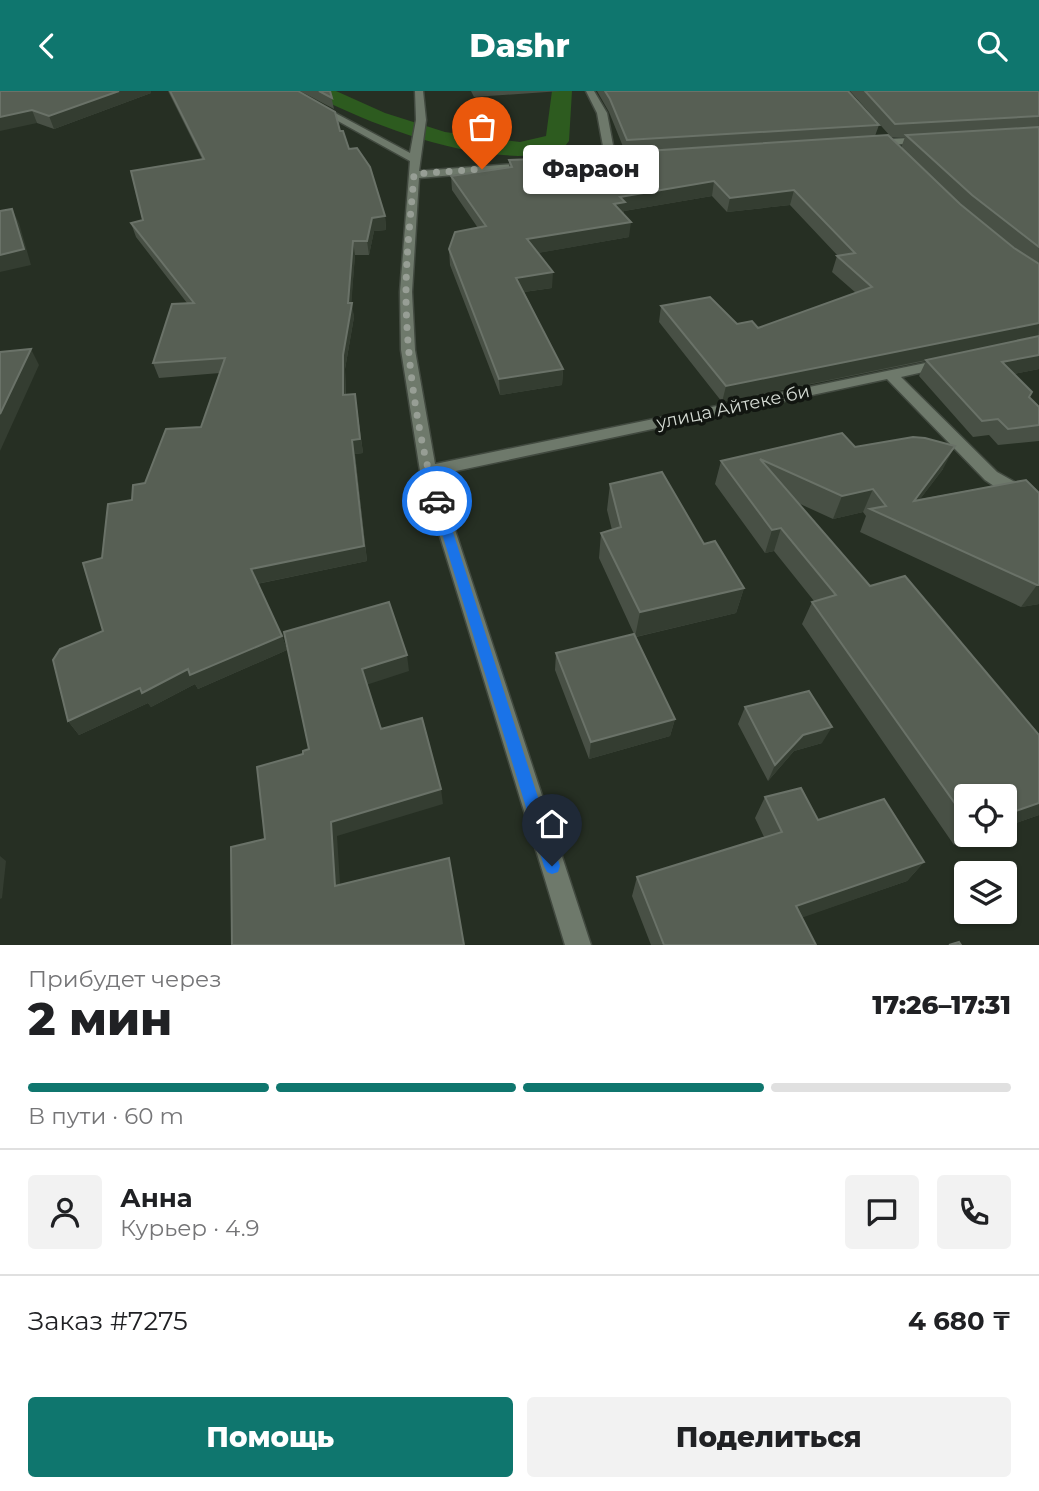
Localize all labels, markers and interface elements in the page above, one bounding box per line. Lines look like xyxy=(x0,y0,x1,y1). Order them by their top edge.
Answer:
text: Dashr xyxy=(469,26,570,65)
icon: back xyxy=(28,27,66,65)
icon: search xyxy=(973,27,1011,65)
pin xyxy=(452,97,512,169)
icon: bag xyxy=(463,108,501,146)
callout: Фараон xyxy=(524,145,660,193)
text: Фараон xyxy=(542,155,640,183)
street label: улица Айтеке би xyxy=(653,380,812,434)
courier xyxy=(402,466,472,536)
icon: car xyxy=(418,482,456,520)
map controls xyxy=(954,784,1017,924)
button: locate xyxy=(954,784,1017,847)
pin xyxy=(522,794,582,866)
icon: home xyxy=(533,805,571,843)
button: layers xyxy=(954,861,1017,924)
text: Прибудет через xyxy=(28,965,222,993)
text: 17:26–17:31 xyxy=(872,989,1011,1021)
text: 2 мин xyxy=(28,990,172,1047)
text: В пути · 60 m xyxy=(28,1102,184,1130)
button: person xyxy=(28,1175,102,1249)
button: chat xyxy=(845,1175,919,1249)
button: phone xyxy=(937,1175,1011,1249)
text: Анна xyxy=(120,1182,193,1214)
text: Курьер · 4.9 xyxy=(120,1214,260,1242)
text: Заказ #7275 xyxy=(28,1305,188,1337)
text: 4 680 ₸ xyxy=(908,1305,1011,1337)
button: Помощь xyxy=(28,1397,513,1477)
button: Поделиться xyxy=(527,1397,1011,1477)

